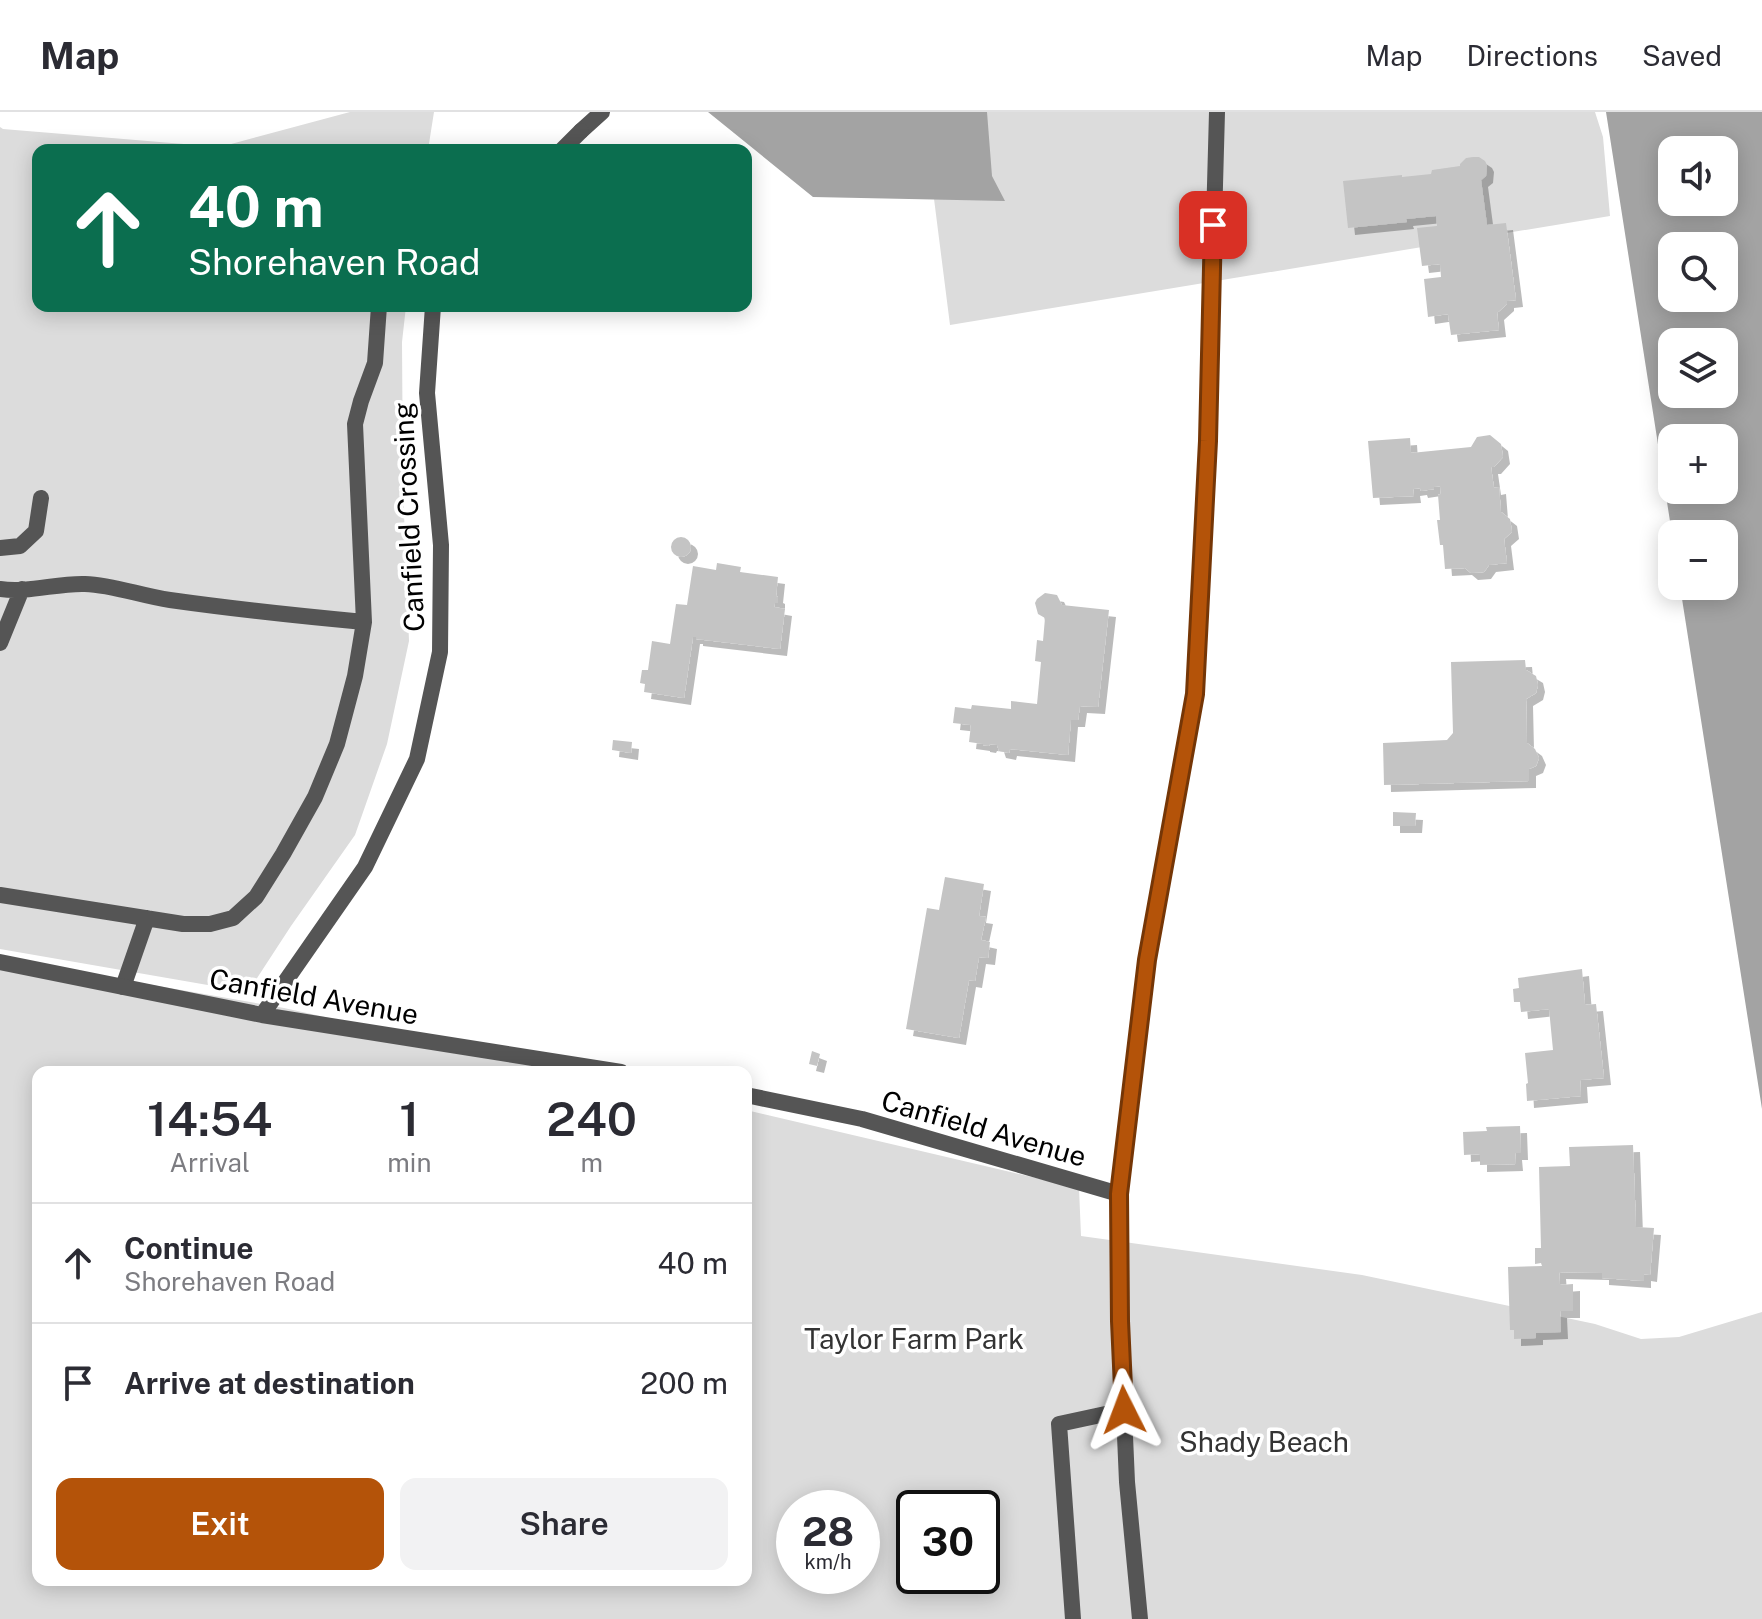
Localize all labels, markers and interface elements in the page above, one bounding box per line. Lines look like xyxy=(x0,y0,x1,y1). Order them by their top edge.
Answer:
text: Map xyxy=(40,33,119,78)
text: Map xyxy=(1366,39,1422,72)
text: Directions xyxy=(1466,39,1598,72)
text: Saved xyxy=(1642,39,1722,72)
map controls xyxy=(1658,136,1738,600)
button: sound xyxy=(1658,136,1738,216)
text: 40 m xyxy=(188,174,324,240)
icon: ahead xyxy=(56,176,160,280)
pin xyxy=(1179,191,1247,259)
icon: arrive xyxy=(1191,203,1235,247)
button: search xyxy=(1658,232,1738,312)
text: Shorehaven Road xyxy=(188,241,480,283)
button: layers xyxy=(1658,328,1738,408)
street label: Canfield Crossing xyxy=(386,401,430,633)
button: + xyxy=(1658,424,1738,504)
button: − xyxy=(1658,520,1738,600)
street label: Canfield Avenue xyxy=(207,961,421,1031)
street label: Canfield Avenue xyxy=(878,1083,1090,1173)
text: 14:54 xyxy=(147,1090,272,1147)
text: 1 xyxy=(399,1090,419,1147)
text: 240 xyxy=(546,1090,637,1147)
text: Arrival xyxy=(170,1147,250,1178)
text: min xyxy=(387,1147,431,1178)
text: m xyxy=(580,1147,603,1178)
text: Continue xyxy=(124,1230,254,1266)
icon: ahead xyxy=(56,1241,100,1285)
text: 40 m xyxy=(658,1245,728,1281)
text: Shorehaven Road xyxy=(124,1266,335,1297)
park label: Taylor Farm Park xyxy=(804,1322,1024,1355)
icon: arrive xyxy=(56,1361,100,1405)
text: Arrive at destination xyxy=(124,1365,415,1401)
text: 200 m xyxy=(640,1365,728,1401)
position arrow xyxy=(1082,1368,1166,1452)
park label: Shady Beach xyxy=(1179,1425,1349,1458)
button: Exit xyxy=(56,1478,384,1570)
button: Share xyxy=(400,1478,728,1570)
speed limit sign: 30 xyxy=(896,1490,1000,1594)
text: 28 xyxy=(802,1508,854,1555)
text: km/h xyxy=(804,1550,852,1574)

